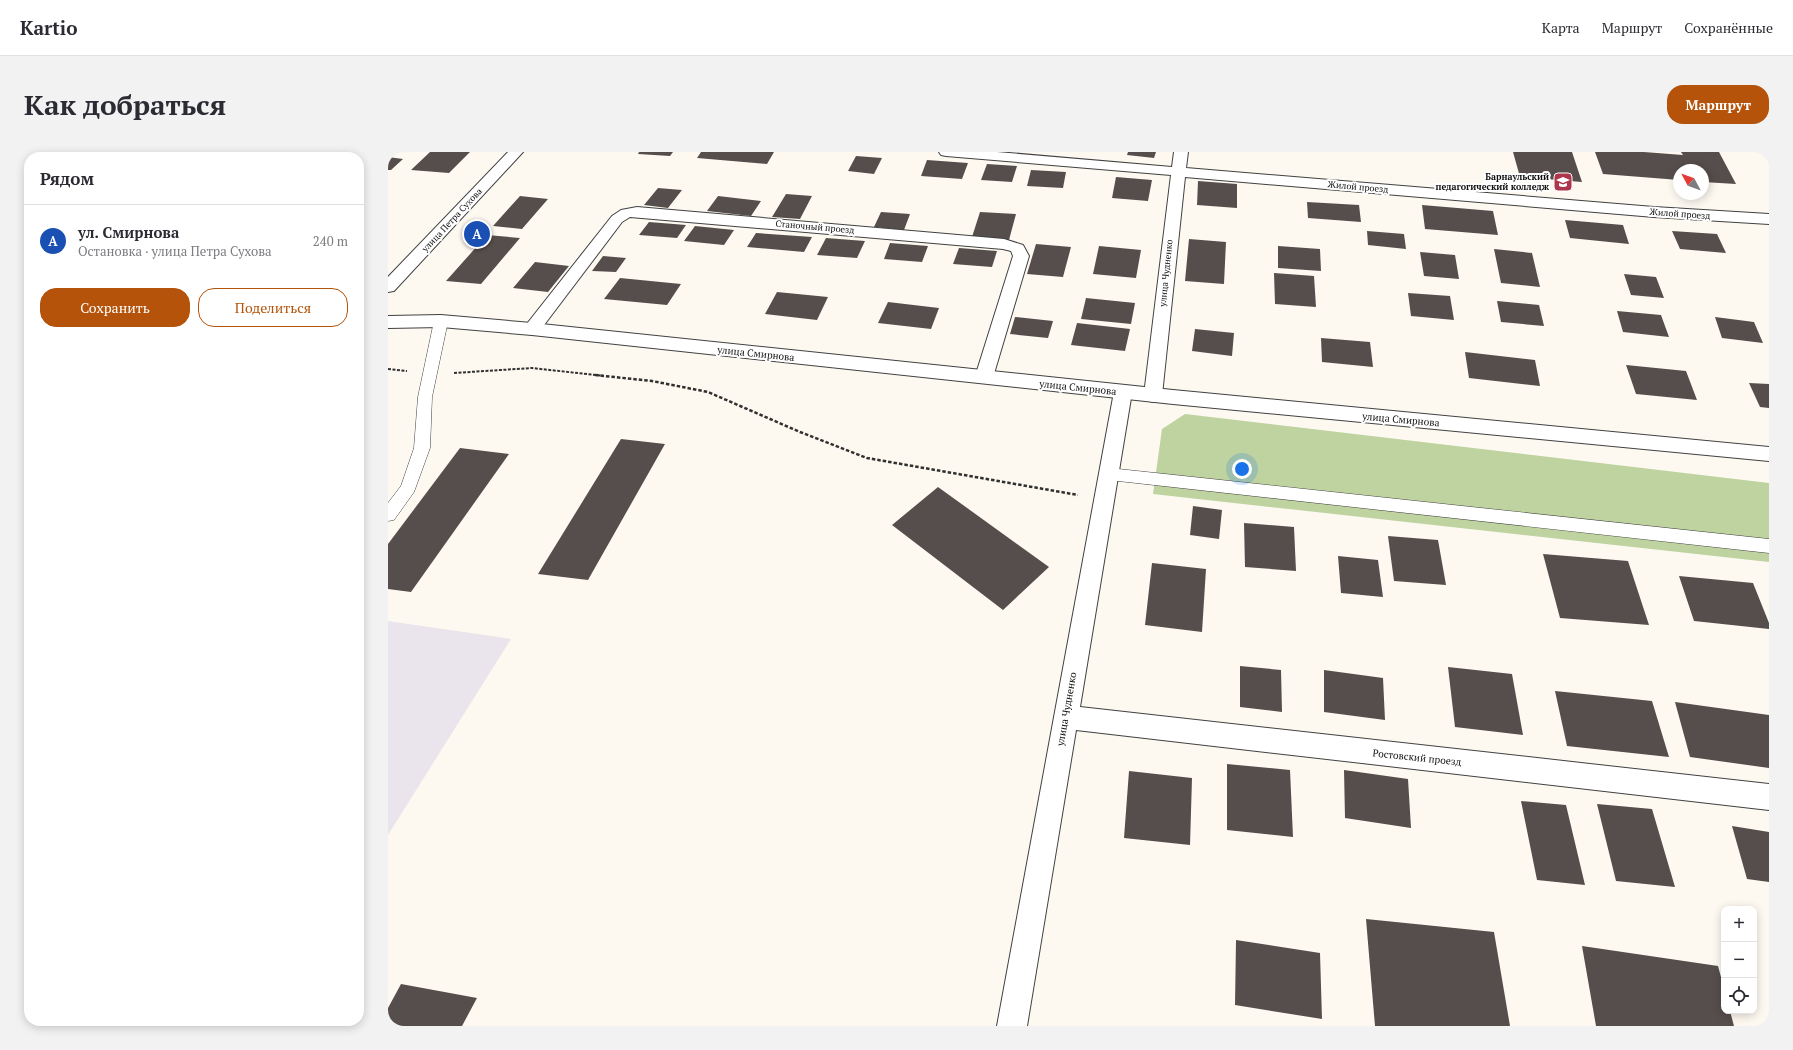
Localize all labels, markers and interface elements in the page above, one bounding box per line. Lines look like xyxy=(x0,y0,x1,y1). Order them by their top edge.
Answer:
text: Kartio xyxy=(20,15,77,40)
text: Карта xyxy=(1542,18,1580,37)
text: Маршрут xyxy=(1602,18,1662,37)
text: Сохранённые xyxy=(1684,18,1773,37)
button: Маршрут xyxy=(1667,85,1769,124)
text: Как добраться xyxy=(24,86,226,123)
north arrow xyxy=(1673,164,1709,200)
text: Рядом xyxy=(40,167,94,190)
place label: Барнаульский педагогический колледж xyxy=(1436,171,1550,193)
school or university icon: Барнаульский педагогический колледж xyxy=(1552,171,1574,193)
street label: Жилой проезд xyxy=(1327,178,1389,196)
street label: улица Петра Сухова xyxy=(419,185,485,255)
street label: Жилой проезд xyxy=(1649,206,1711,222)
street label: Станочный проезд xyxy=(775,218,855,236)
pin: A xyxy=(464,219,490,249)
text: ул. Смирнова xyxy=(78,222,179,242)
text: A xyxy=(48,232,58,250)
text: 240 m xyxy=(313,232,348,250)
street label: улица Чудненко xyxy=(1156,239,1175,308)
text: Остановка · улица Петра Сухова xyxy=(78,242,272,260)
button: Сохранить xyxy=(40,288,190,327)
button: Поделиться xyxy=(198,288,348,327)
street label: улица Смирнова xyxy=(716,343,795,364)
street label: улица Смирнова xyxy=(1038,377,1117,398)
street label: улица Смирнова xyxy=(1361,410,1440,429)
your location xyxy=(1232,459,1252,479)
street label: улица Чудненко xyxy=(1053,671,1079,748)
street label: Ростовский проезд xyxy=(1372,746,1462,769)
map controls xyxy=(1721,906,1757,1014)
button: + xyxy=(1721,906,1757,942)
button: − xyxy=(1721,942,1757,978)
button: locate xyxy=(1721,978,1757,1014)

